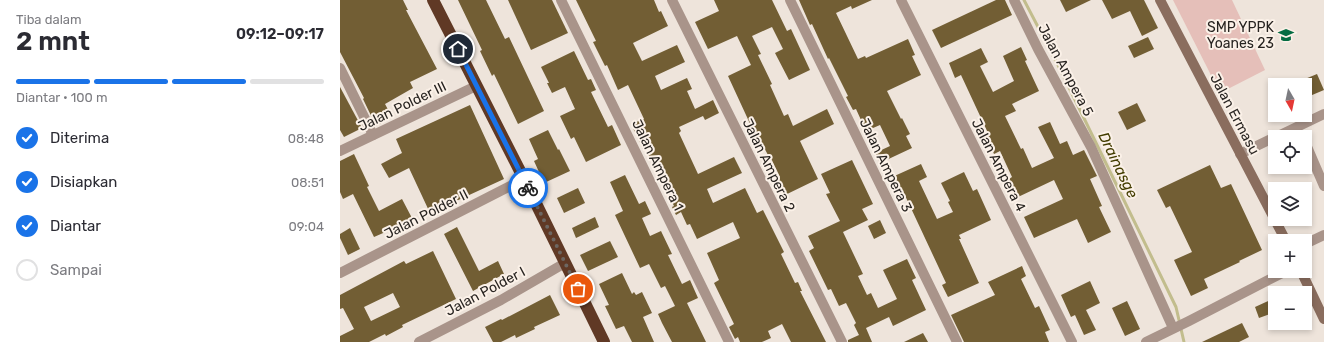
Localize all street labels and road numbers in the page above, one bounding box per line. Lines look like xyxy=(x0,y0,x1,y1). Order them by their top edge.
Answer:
street label: Jalan Ampera 5 xyxy=(1034,21,1097,119)
street label: Jalan Ermasu xyxy=(1206,71,1263,158)
street label: Jalan Polder III xyxy=(355,78,449,135)
street label: Jalan Ampera 2 xyxy=(739,116,799,215)
street label: Jalan Ampera 3 xyxy=(856,116,916,215)
street label: Jalan Ampera 4 xyxy=(968,116,1029,215)
street label: Jalan Ampera 1 xyxy=(628,117,687,214)
street label: Jalan Polder II xyxy=(381,186,471,243)
street label: Jalan Polder I xyxy=(442,263,528,320)

